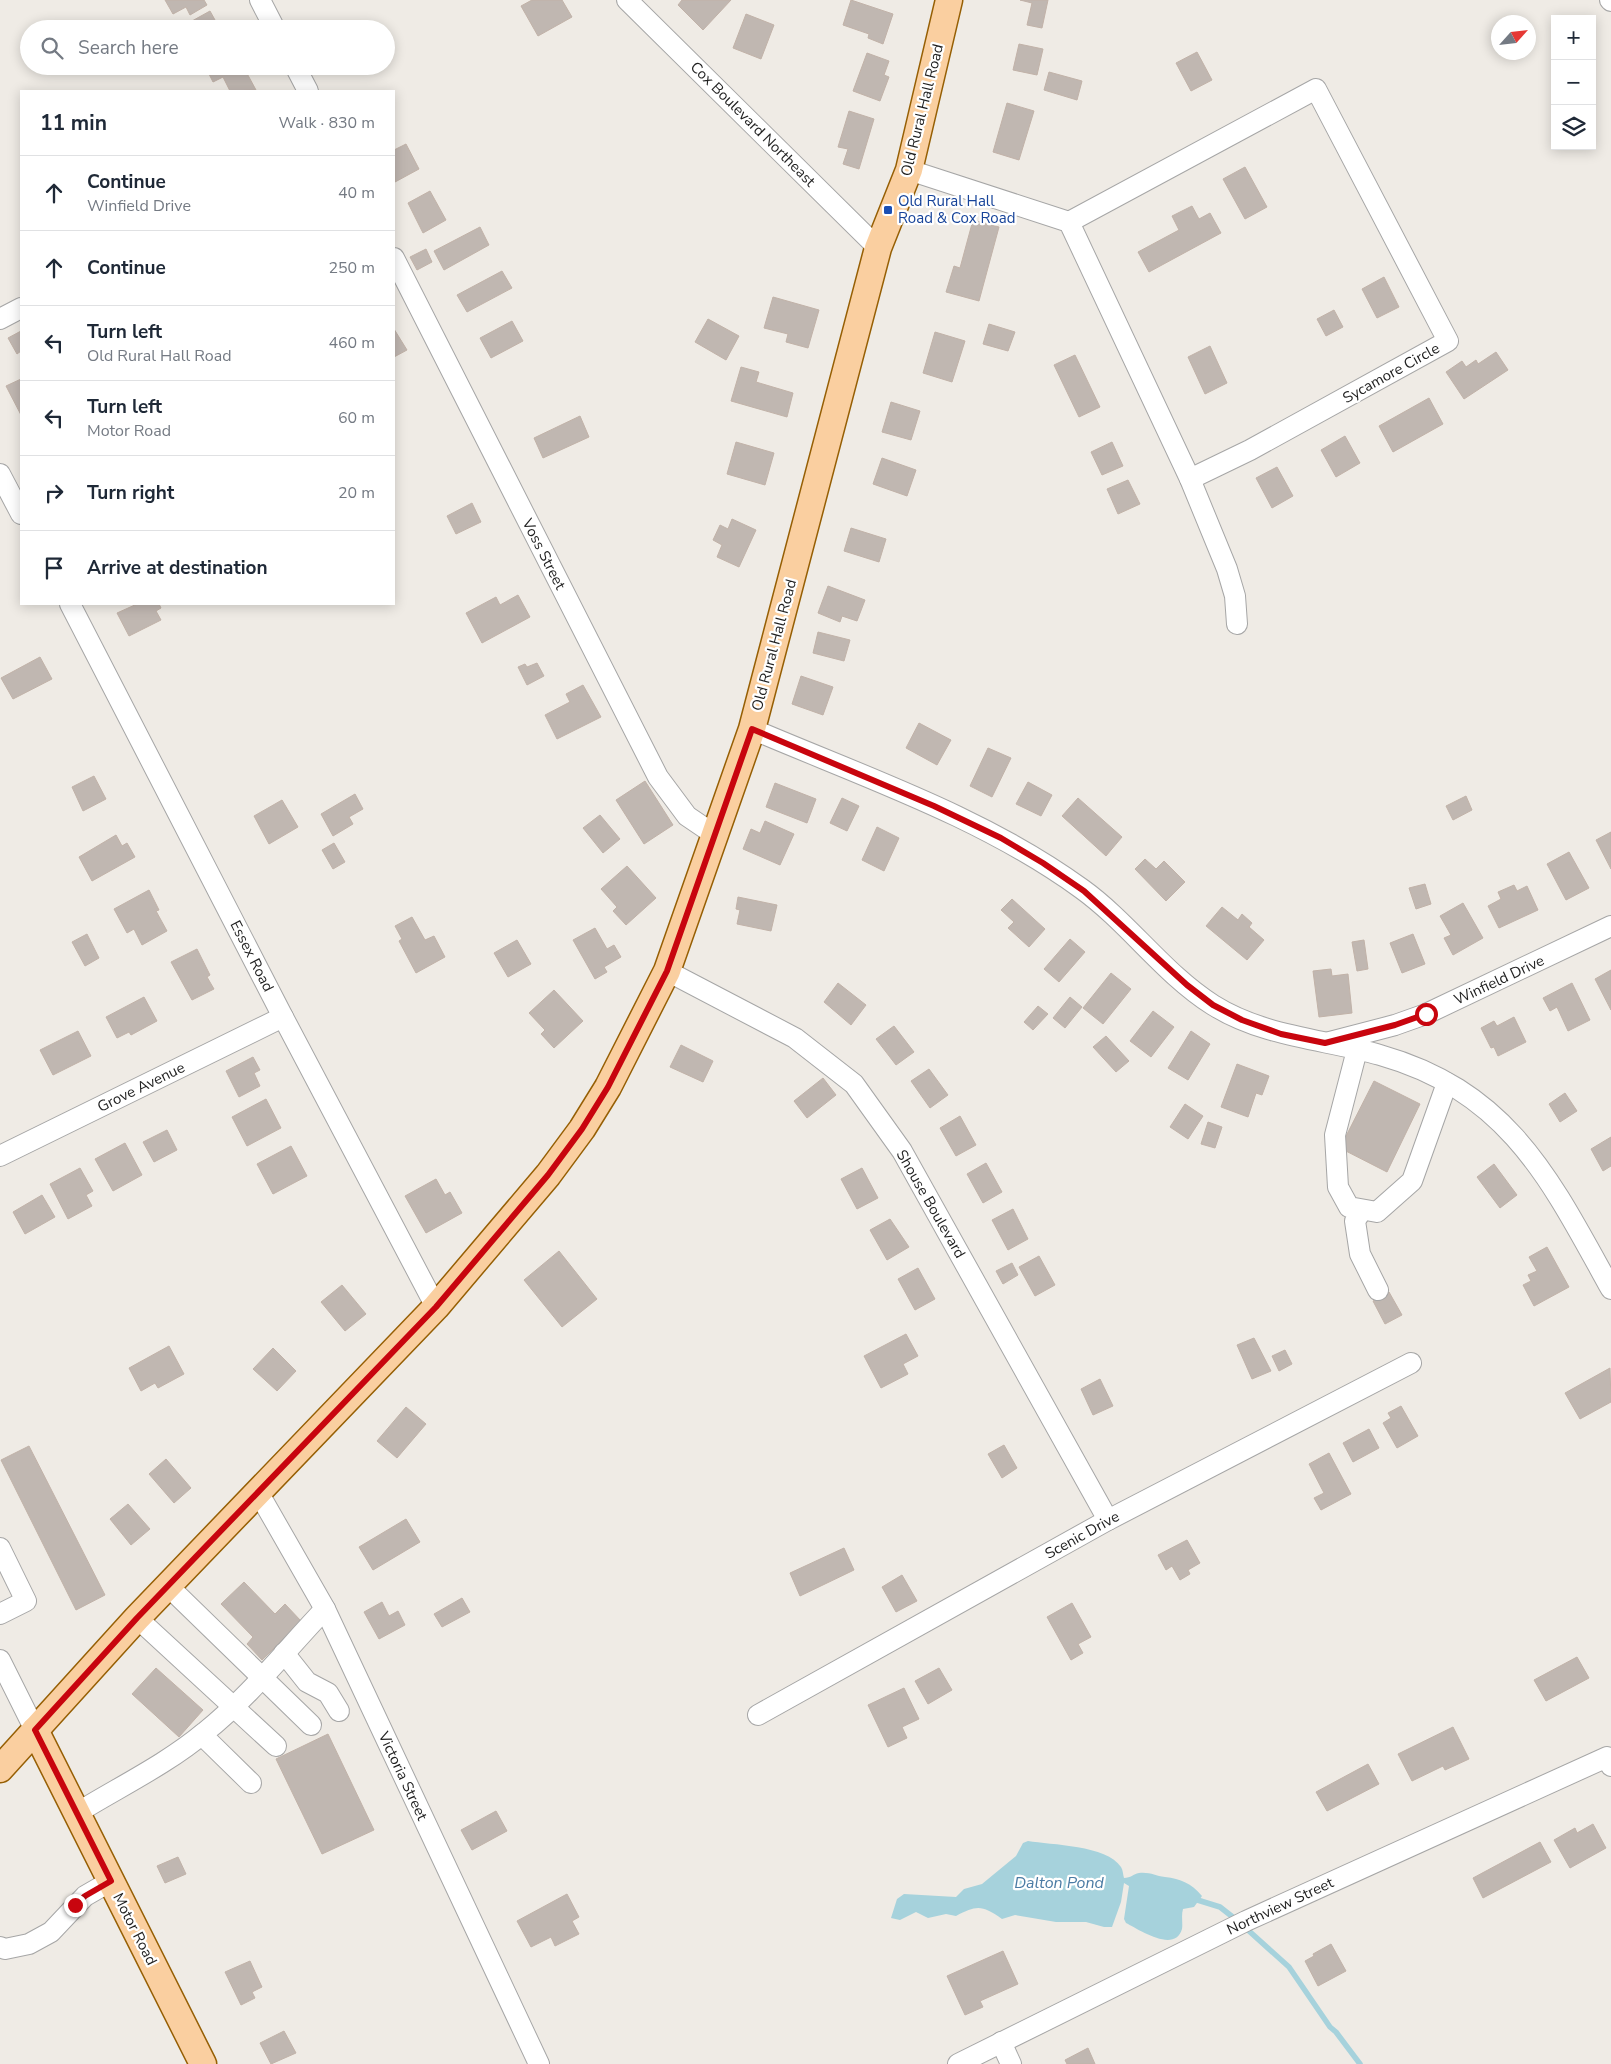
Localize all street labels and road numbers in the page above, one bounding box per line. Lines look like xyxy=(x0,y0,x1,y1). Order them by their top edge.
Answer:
street label: Old Rural Hall Road xyxy=(896,42,948,178)
street label: Cox Boulevard Northeast xyxy=(686,57,820,191)
street label: Sycamore Circle xyxy=(1339,338,1443,408)
street label: Voss Street xyxy=(517,514,571,594)
street label: Old Rural Hall Road xyxy=(747,577,801,713)
street label: Essex Road xyxy=(225,917,279,995)
street label: Winfield Drive xyxy=(1451,950,1547,1010)
street label: Grove Avenue xyxy=(94,1057,188,1117)
street label: Shouse Boulevard xyxy=(892,1146,970,1262)
street label: Scenic Drive xyxy=(1041,1506,1123,1564)
street label: Victoria Street xyxy=(373,1727,433,1824)
street label: Northview Street xyxy=(1223,1872,1337,1939)
street label: Motor Road xyxy=(108,1889,162,1969)

